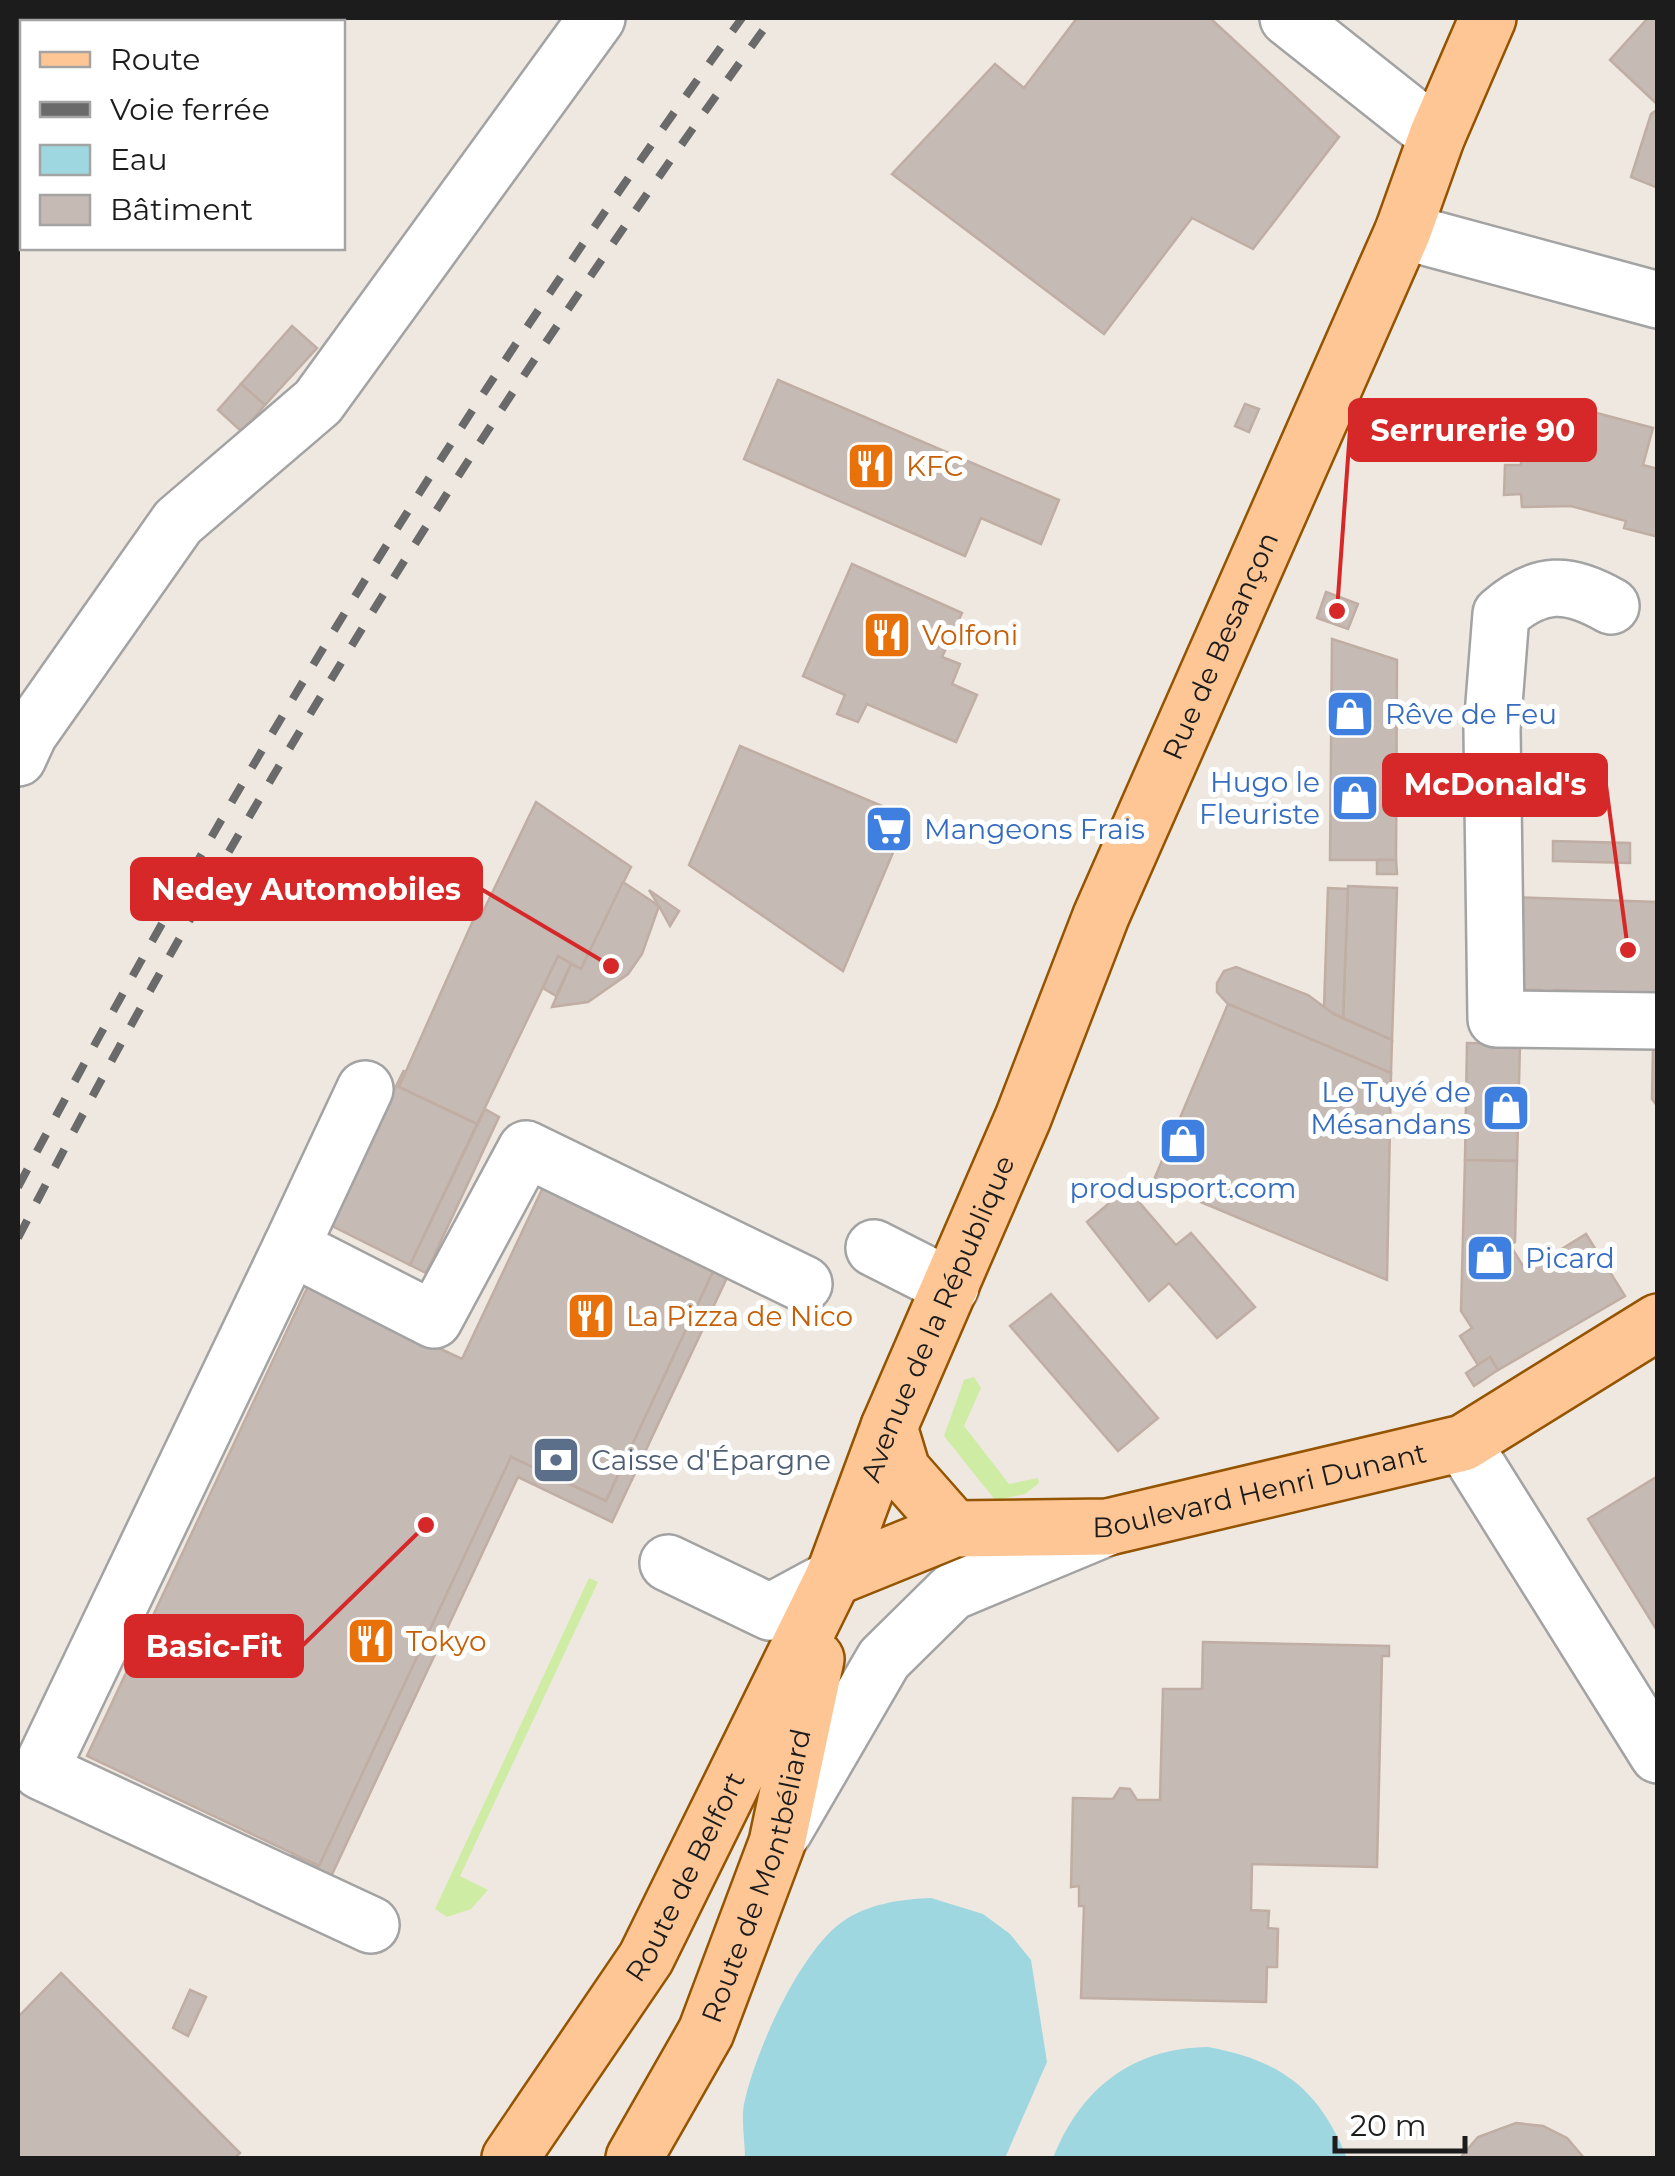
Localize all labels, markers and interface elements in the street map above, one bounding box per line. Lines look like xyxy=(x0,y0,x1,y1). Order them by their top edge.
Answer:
legend xyxy=(20,20,345,250)
text: Route xyxy=(110,41,200,78)
text: Voie ferrée xyxy=(110,91,270,128)
text: Eau xyxy=(110,141,168,178)
text: Bâtiment xyxy=(110,191,253,228)
callout: Serrurerie 90 xyxy=(1350,400,1595,460)
text: Serrurerie 90 xyxy=(1371,412,1575,449)
restaurant icon: KFC xyxy=(845,440,897,492)
place label: KFC xyxy=(906,449,963,483)
street label: Rue de Besançon xyxy=(1155,527,1285,765)
restaurant icon: Volfoni xyxy=(861,609,913,661)
place label: Volfoni xyxy=(922,618,1018,652)
shop icon: Rêve de Feu xyxy=(1324,688,1376,740)
place label: Rêve de Feu xyxy=(1385,697,1557,731)
callout: McDonald's xyxy=(1384,755,1606,815)
place label: Hugo le Fleuriste xyxy=(1199,765,1320,831)
text: McDonald's xyxy=(1404,766,1586,803)
shop icon: Hugo le Fleuriste xyxy=(1329,772,1381,824)
supermarket icon: Mangeons Frais xyxy=(863,803,915,855)
place label: Mangeons Frais xyxy=(924,812,1145,846)
callout: Nedey Automobiles xyxy=(132,859,481,919)
text: Nedey Automobiles xyxy=(151,871,461,908)
place label: Le Tuyé de Mésandans xyxy=(1310,1075,1471,1141)
shop icon: Le Tuyé de Mésandans xyxy=(1480,1082,1532,1134)
shop icon: produsport.com xyxy=(1157,1115,1209,1167)
street label: Avenue de la République xyxy=(853,1150,1022,1487)
place label: produsport.com xyxy=(1069,1171,1297,1205)
shop icon: Picard xyxy=(1464,1232,1516,1284)
place label: Picard xyxy=(1525,1241,1615,1275)
restaurant icon: La Pizza de Nico xyxy=(565,1290,617,1342)
place label: La Pizza de Nico xyxy=(626,1299,853,1333)
bank icon: Caisse d'Épargne xyxy=(530,1434,582,1486)
street label: Boulevard Henri Dunant xyxy=(1092,1435,1430,1544)
place label: Caisse d'Épargne xyxy=(591,1443,831,1477)
restaurant icon: Tokyo xyxy=(345,1615,397,1667)
callout: Basic-Fit xyxy=(126,1616,302,1676)
place label: Tokyo xyxy=(406,1624,486,1658)
text: Basic-Fit xyxy=(146,1628,282,1665)
street label: Route de Montbéliard xyxy=(694,1726,818,2027)
street label: Route de Belfort xyxy=(618,1766,752,1988)
scale bar xyxy=(1335,2091,1465,2153)
text: 20 m xyxy=(1350,2107,1427,2144)

